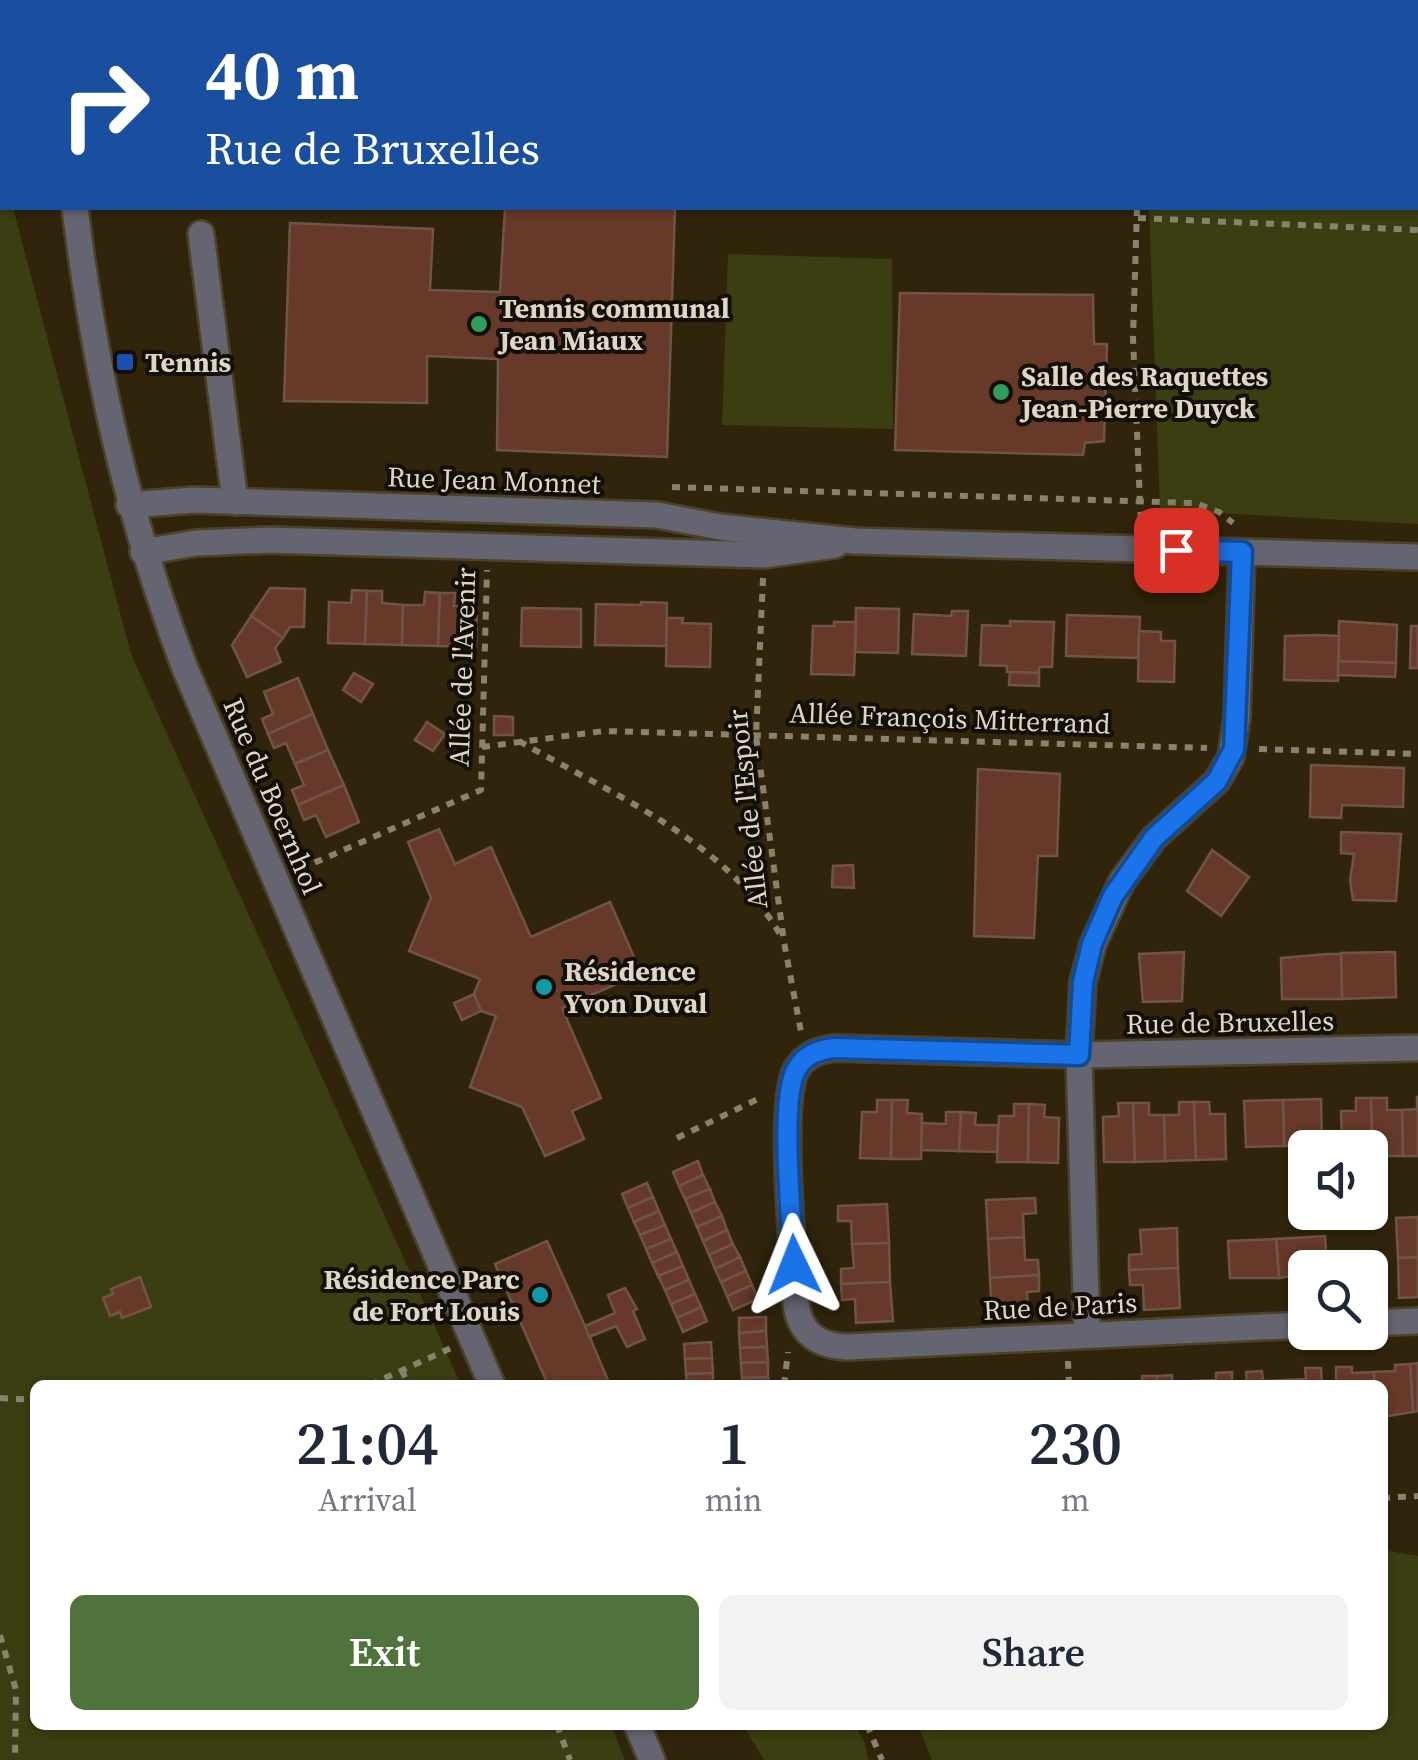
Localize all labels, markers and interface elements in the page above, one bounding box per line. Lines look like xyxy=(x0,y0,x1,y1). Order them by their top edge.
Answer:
text: 40 m xyxy=(205,26,359,122)
icon: right xyxy=(40,40,170,170)
text: Rue de Bruxelles xyxy=(205,117,540,179)
place label: Tennis communal Jean Miaux xyxy=(497,289,730,359)
marker: Tennis communal Jean Miaux xyxy=(468,313,490,335)
place label: Tennis xyxy=(145,343,232,381)
marker: Tennis xyxy=(114,351,136,373)
place label: Salle des Raquettes Jean-Pierre Duyck xyxy=(1019,357,1269,427)
marker: Salle des Raquettes Jean-Pierre Duyck xyxy=(990,381,1012,403)
street label: Rue Jean Monnet xyxy=(387,457,602,503)
pin xyxy=(1134,508,1219,593)
icon: arrive xyxy=(1149,523,1204,578)
street label: Allée de l'Avenir xyxy=(440,566,484,767)
street label: Rue du Boernhol xyxy=(215,692,331,900)
street label: Allée François Mitterrand xyxy=(789,693,1111,743)
street label: Allée de l'Espoir xyxy=(718,707,776,911)
place label: Résidence Yvon Duval xyxy=(564,952,707,1022)
marker: Résidence Yvon Duval xyxy=(533,976,555,998)
street label: Rue de Bruxelles xyxy=(1125,1001,1335,1043)
map controls xyxy=(1288,1130,1388,1350)
button: sound xyxy=(1288,1130,1388,1230)
position arrow xyxy=(742,1213,846,1317)
button: search xyxy=(1288,1250,1388,1350)
place label: Résidence Parc de Fort Louis xyxy=(324,1260,520,1330)
street label: Rue de Paris xyxy=(982,1283,1138,1329)
marker: Résidence Parc de Fort Louis xyxy=(529,1284,551,1306)
text: 21:04 xyxy=(296,1402,439,1484)
text: 1 xyxy=(718,1402,749,1484)
text: 230 xyxy=(1028,1402,1122,1484)
text: Arrival xyxy=(318,1478,417,1522)
text: min xyxy=(705,1478,762,1522)
text: m xyxy=(1061,1478,1090,1522)
button: Exit xyxy=(70,1595,699,1710)
button: Share xyxy=(719,1595,1348,1710)

